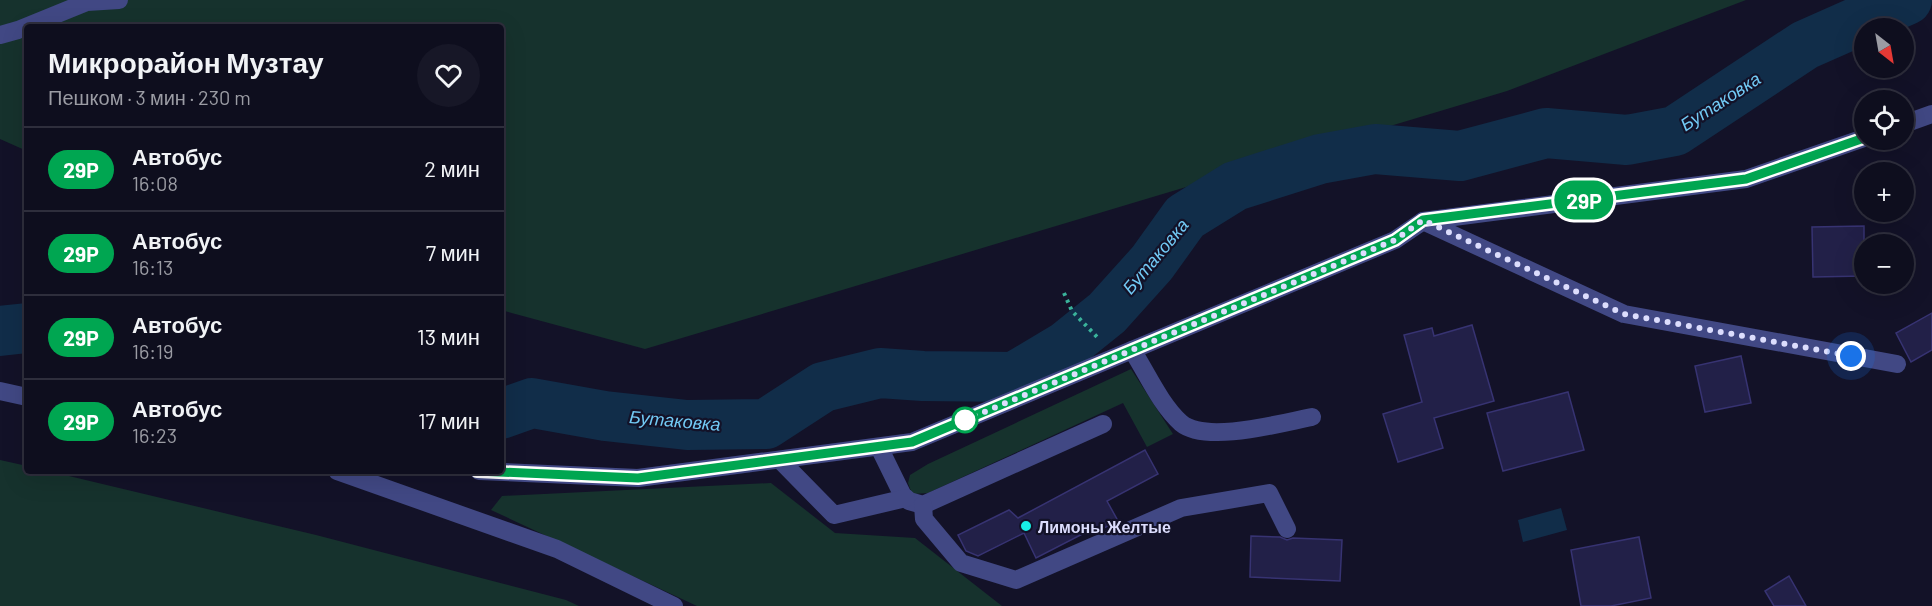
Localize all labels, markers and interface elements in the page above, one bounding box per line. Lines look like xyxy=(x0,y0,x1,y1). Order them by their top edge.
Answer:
north arrow xyxy=(1854,18,1914,78)
map controls xyxy=(1854,18,1914,294)
button: heart xyxy=(417,44,480,107)
text: Микрорайон Музтау xyxy=(48,45,324,79)
water label: Бутаковка xyxy=(1676,67,1764,135)
text: Пешком · 3 мин · 230 m xyxy=(48,85,251,109)
button: locate xyxy=(1854,90,1914,150)
text: Автобус xyxy=(132,143,222,169)
text: 2 мин xyxy=(424,155,480,181)
text: 29P xyxy=(63,157,99,182)
button: + xyxy=(1854,162,1914,222)
text: 16:08 xyxy=(132,171,178,195)
line badge: 29P xyxy=(1550,180,1618,220)
text: 29P xyxy=(1566,188,1602,213)
water label: Бутаковка xyxy=(1117,214,1193,298)
text: Автобус xyxy=(132,227,222,253)
button: − xyxy=(1854,234,1914,294)
text: 7 мин xyxy=(426,239,480,265)
text: 29P xyxy=(63,241,99,266)
text: 16:13 xyxy=(132,255,173,279)
text: Автобус xyxy=(132,311,222,337)
text: 13 мин xyxy=(417,323,480,349)
text: 29P xyxy=(63,325,99,350)
text: 16:19 xyxy=(132,339,174,363)
your location xyxy=(1836,341,1866,371)
text: Автобус xyxy=(132,395,222,421)
water label: Бутаковка xyxy=(628,405,722,435)
text: 17 мин xyxy=(418,407,480,433)
unlabelled marker xyxy=(952,407,978,433)
text: 29P xyxy=(63,409,99,434)
text: 16:23 xyxy=(132,423,177,447)
place label: Лимоны Желтые xyxy=(1038,517,1171,536)
marker: Лимоны Желтые xyxy=(1019,519,1033,533)

